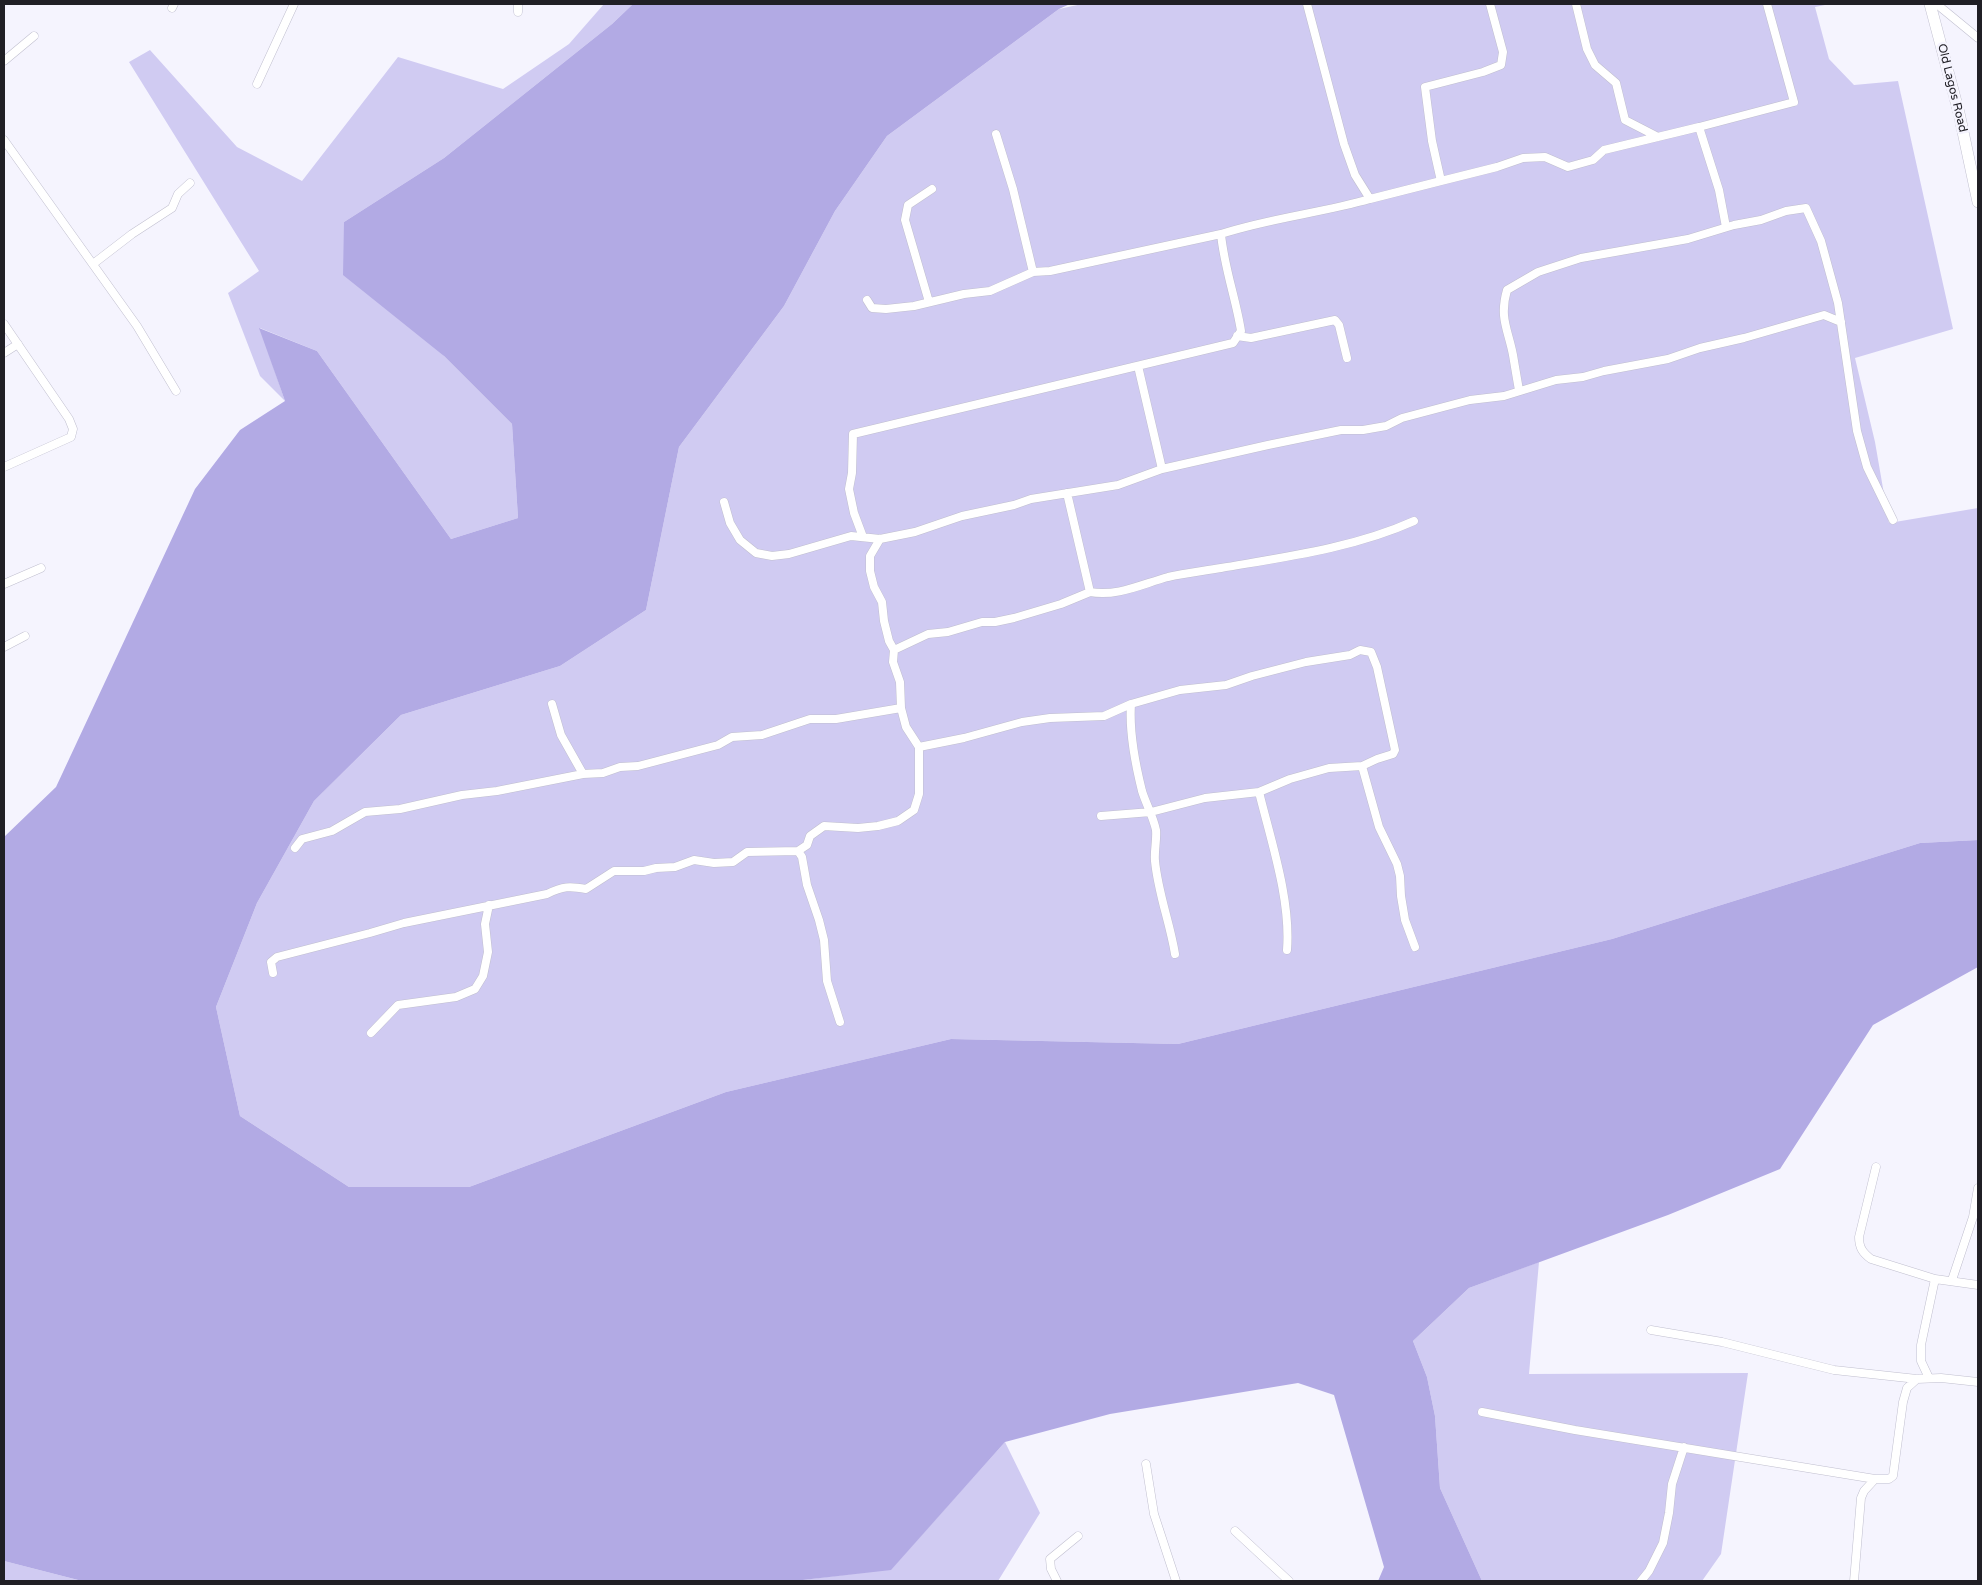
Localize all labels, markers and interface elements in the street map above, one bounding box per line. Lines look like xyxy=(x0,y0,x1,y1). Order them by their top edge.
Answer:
street label: Old Lagos Road xyxy=(1934,42,1970,134)

